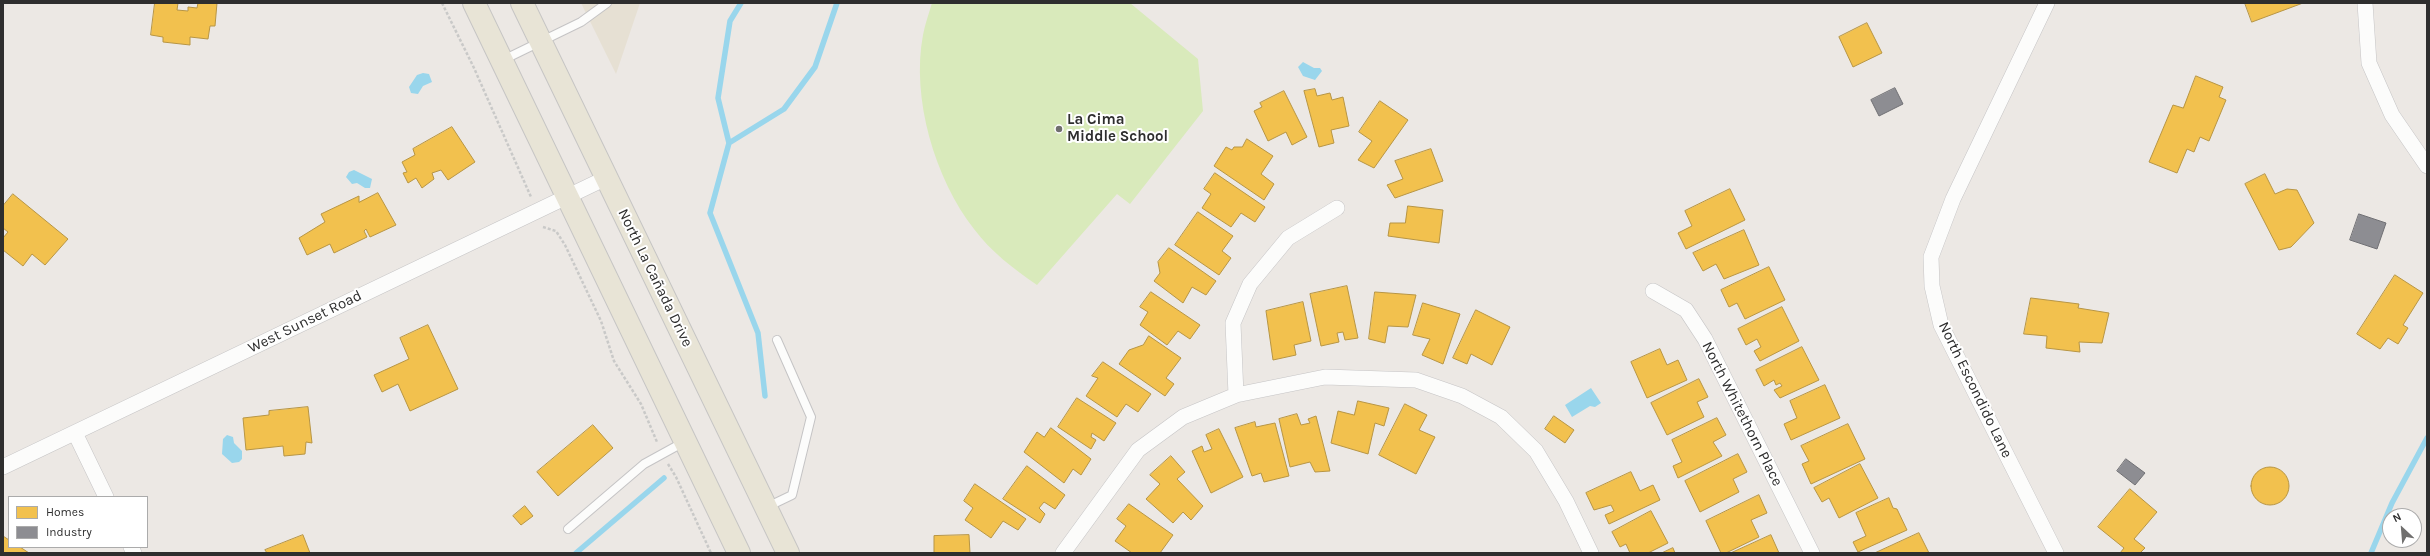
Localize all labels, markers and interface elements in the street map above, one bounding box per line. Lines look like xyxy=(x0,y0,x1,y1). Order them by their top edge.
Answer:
place label: La Cima Middle School xyxy=(1067,111,1168,146)
marker: La Cima Middle School xyxy=(1054,124,1064,134)
street label: North La Cañada Drive xyxy=(614,206,696,350)
street label: West Sunset Road xyxy=(245,287,365,357)
street label: North Escondido Lane xyxy=(1934,319,2016,461)
street label: North Whitethorn Place xyxy=(1698,339,1786,489)
legend xyxy=(8,496,148,548)
text: Homes xyxy=(46,505,84,519)
north arrow xyxy=(2382,508,2422,548)
text: N xyxy=(2391,510,2403,525)
text: Industry xyxy=(46,525,92,539)

